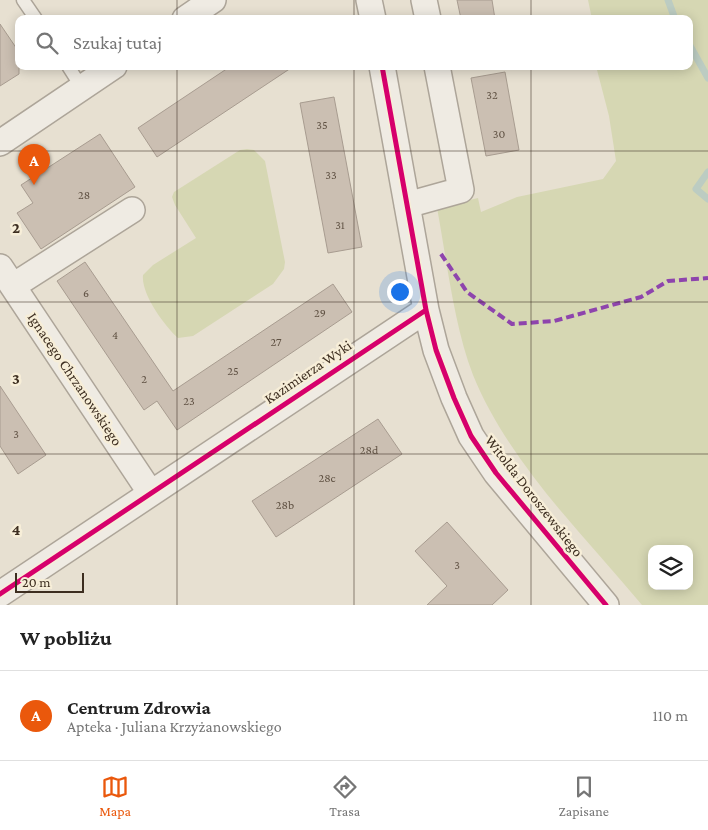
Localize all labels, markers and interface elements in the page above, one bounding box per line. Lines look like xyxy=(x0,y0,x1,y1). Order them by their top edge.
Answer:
search box xyxy=(15,15,693,70)
icon: search xyxy=(33,29,61,57)
text: Szukaj tutaj xyxy=(73,32,162,53)
house number: 32 xyxy=(486,88,498,102)
house number: 35 xyxy=(316,118,328,132)
house number: 30 xyxy=(493,127,505,141)
pin: A xyxy=(18,144,50,185)
house number: 33 xyxy=(325,168,337,182)
house number: 28 xyxy=(78,188,90,202)
house number: 31 xyxy=(335,218,345,232)
text: 2 xyxy=(12,219,20,236)
your location xyxy=(387,279,413,305)
house number: 6 xyxy=(83,286,89,300)
house number: 29 xyxy=(314,306,326,320)
street label: Ignacego Chrzanowskiego xyxy=(24,309,126,449)
house number: 4 xyxy=(112,328,118,342)
house number: 27 xyxy=(270,335,282,349)
street label: Kazimierza Wyki xyxy=(262,337,355,408)
house number: 25 xyxy=(227,364,239,378)
text: 3 xyxy=(12,370,20,387)
house number: 2 xyxy=(141,372,147,386)
house number: 23 xyxy=(183,394,195,408)
house number: 3 xyxy=(13,427,19,441)
street label: Witolda Doroszewskiego xyxy=(481,432,586,560)
house number: 28d xyxy=(360,443,379,457)
house number: 28c xyxy=(318,471,336,485)
house number: 28b xyxy=(276,498,294,512)
text: 4 xyxy=(12,521,21,538)
map controls xyxy=(648,545,693,590)
button: layers xyxy=(648,545,693,590)
house number: 3 xyxy=(454,558,460,572)
scale bar xyxy=(15,570,84,593)
text: 20 m xyxy=(22,574,50,590)
text: W pobliżu xyxy=(20,626,112,650)
text: Centrum Zdrowia xyxy=(67,697,211,718)
text: A xyxy=(31,707,41,724)
text: 110 m xyxy=(652,707,688,724)
text: Apteka · Juliana Krzyżanowskiego xyxy=(67,718,282,735)
tab: Mapa xyxy=(99,773,131,819)
tab: Trasa xyxy=(329,773,360,819)
tab: Zapisane xyxy=(558,773,609,819)

